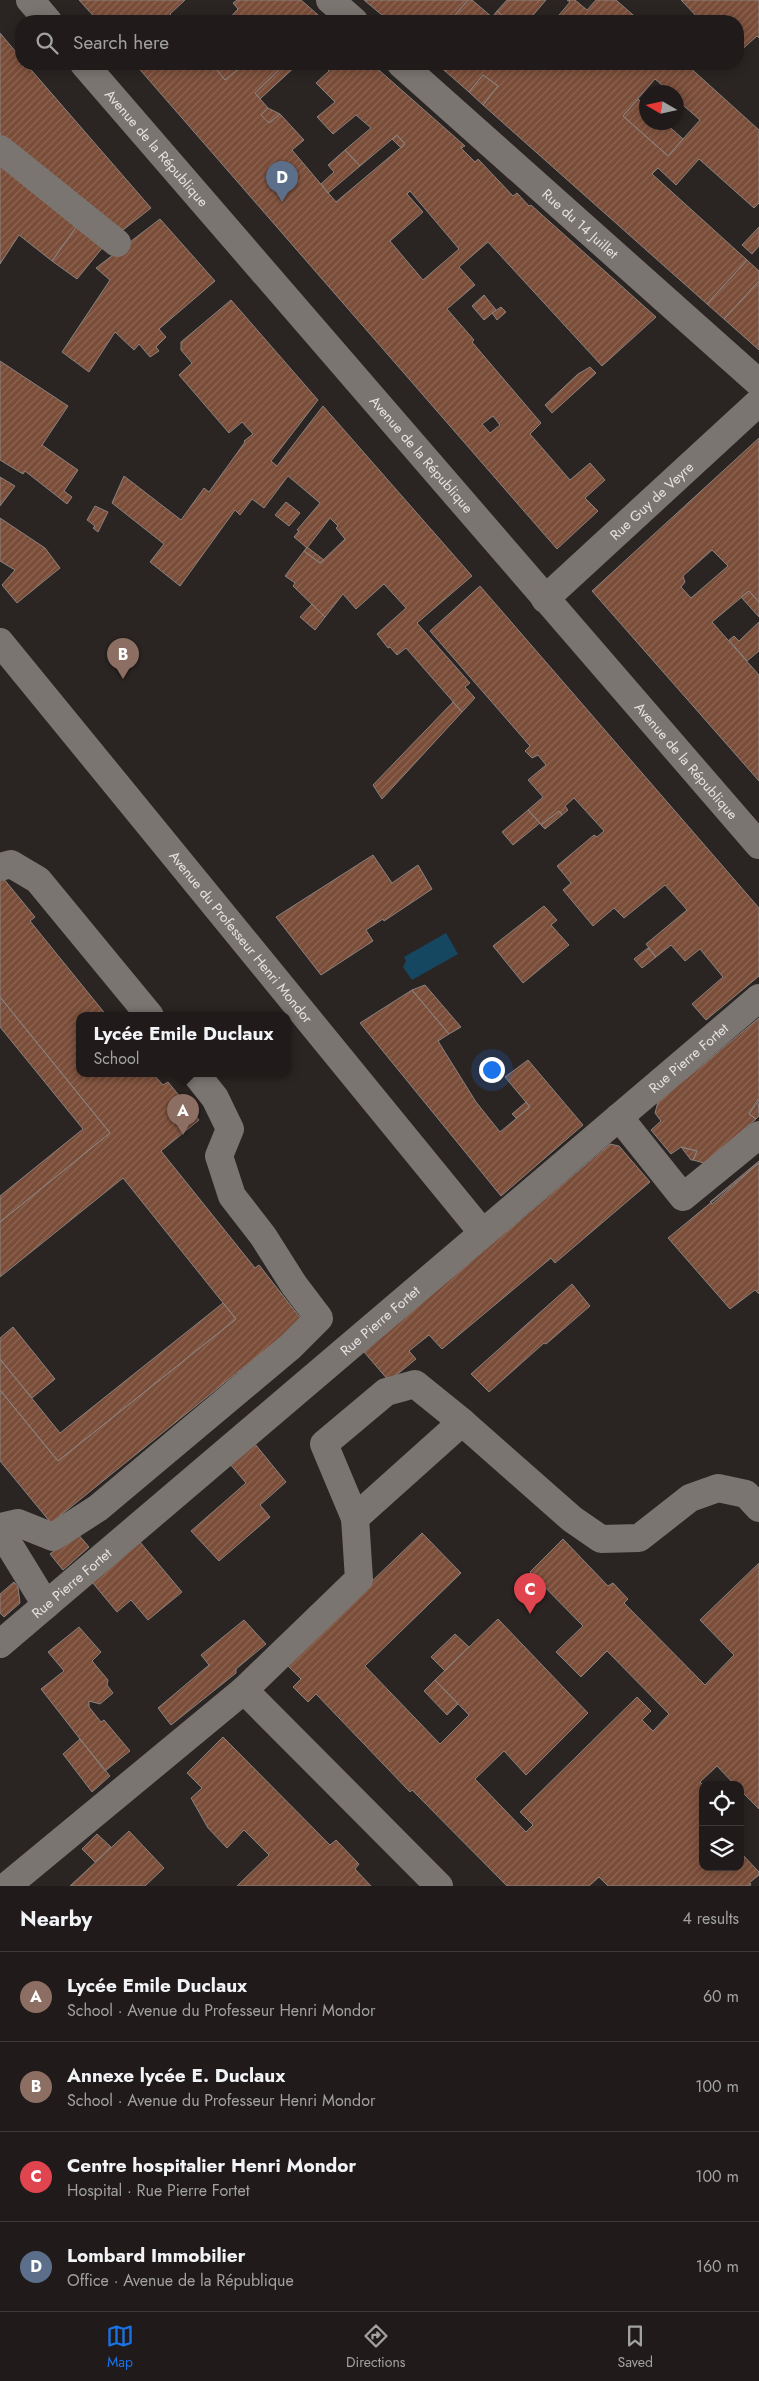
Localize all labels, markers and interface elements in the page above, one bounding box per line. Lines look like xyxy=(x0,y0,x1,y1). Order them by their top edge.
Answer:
search box xyxy=(15,15,744,70)
icon: search xyxy=(33,29,61,57)
text: Search here xyxy=(73,29,169,56)
street label: Avenue de la République xyxy=(100,85,213,211)
north arrow xyxy=(639,85,684,130)
pin: D xyxy=(266,161,298,202)
street label: Rue du 14 Juillet xyxy=(538,184,623,264)
street label: Avenue de la République xyxy=(365,391,478,517)
street label: Rue Guy de Veyre xyxy=(605,457,698,545)
pin: B xyxy=(107,638,139,679)
street label: Avenue de la République xyxy=(630,698,743,824)
street label: Avenue du Professeur Henri Mondor xyxy=(165,847,318,1028)
popup xyxy=(76,1012,291,1077)
street label: Rue Pierre Fortet xyxy=(644,1018,733,1098)
text: Lycée Emile Duclaux xyxy=(93,1020,274,1047)
text: School xyxy=(93,1047,139,1070)
your location xyxy=(479,1057,505,1083)
pin: A xyxy=(167,1094,199,1135)
street label: Rue Pierre Fortet xyxy=(336,1280,425,1360)
street label: Rue Pierre Fortet xyxy=(27,1543,116,1623)
pin: C xyxy=(514,1573,546,1614)
map controls xyxy=(699,1781,744,1871)
button: locate xyxy=(699,1781,744,1826)
button: layers xyxy=(699,1826,744,1871)
text: Nearby xyxy=(20,1904,92,1934)
text: 4 results xyxy=(683,1907,739,1930)
text: Lycée Emile Duclaux xyxy=(67,1972,247,1999)
text: A xyxy=(30,1985,42,2008)
text: 60 m xyxy=(703,1985,739,2008)
text: School · Avenue du Professeur Henri Mondor xyxy=(67,1999,375,2022)
text: Annexe lycée E. Duclaux xyxy=(67,2062,285,2089)
text: B xyxy=(31,2075,41,2098)
text: 100 m xyxy=(695,2075,739,2098)
text: School · Avenue du Professeur Henri Mondor xyxy=(67,2089,375,2112)
text: Centre hospitalier Henri Mondor xyxy=(67,2152,356,2179)
text: C xyxy=(30,2165,42,2188)
text: 100 m xyxy=(695,2165,739,2188)
text: Hospital · Rue Pierre Fortet xyxy=(67,2179,250,2202)
text: Lombard Immobilier xyxy=(67,2242,246,2269)
text: D xyxy=(30,2255,42,2278)
text: 160 m xyxy=(696,2255,739,2278)
text: Office · Avenue de la République xyxy=(67,2269,294,2292)
tab: Map xyxy=(106,2322,134,2372)
tab: Directions xyxy=(346,2322,405,2372)
tab: Saved xyxy=(617,2322,653,2372)

